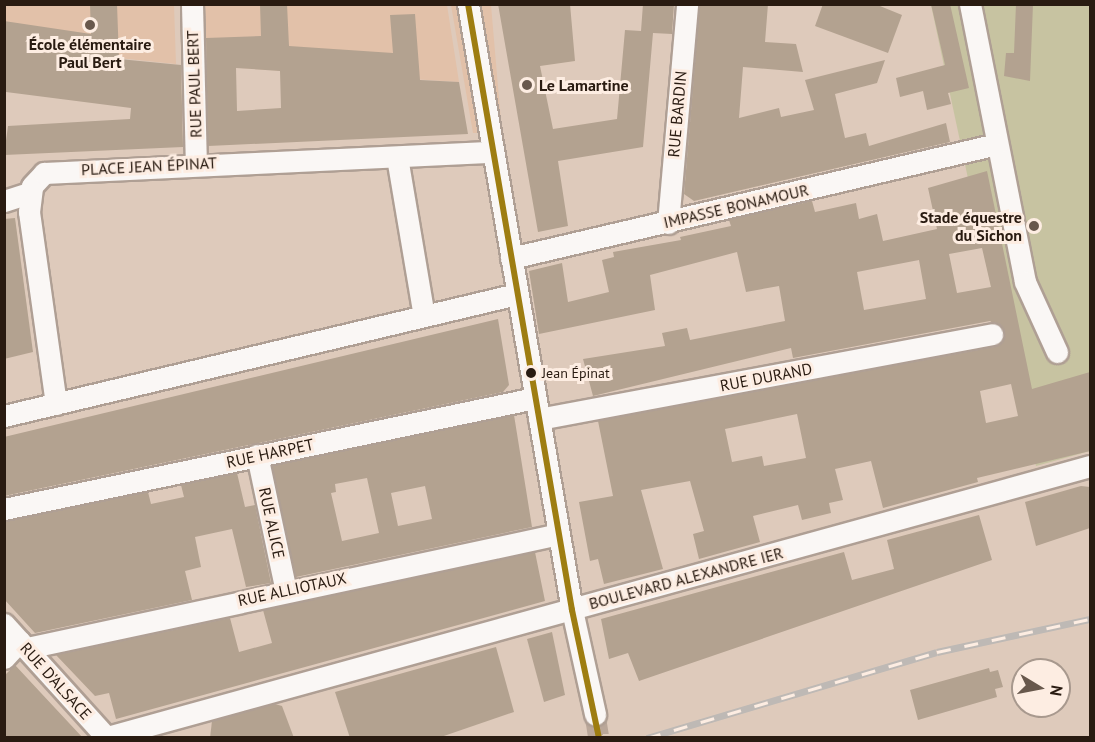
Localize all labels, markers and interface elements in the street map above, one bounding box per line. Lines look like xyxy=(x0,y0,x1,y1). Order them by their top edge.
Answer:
marker: École élémentaire Paul Bert xyxy=(83,18,97,32)
street label: RUE PAUL BERT xyxy=(183,29,205,139)
place label: École élémentaire Paul Bert xyxy=(29,34,151,72)
street label: RUE BARDIN xyxy=(664,70,690,158)
place label: Le Lamartine xyxy=(539,75,629,95)
marker: Le Lamartine xyxy=(520,78,534,92)
street label: PLACE JEAN ÉPINAT xyxy=(81,153,217,179)
street label: IMPASSE BONAMOUR xyxy=(662,180,810,232)
place label: Stade équestre du Sichon xyxy=(920,207,1022,245)
marker: Stade équestre du Sichon xyxy=(1027,219,1041,233)
street label: RUE DURAND xyxy=(718,359,814,395)
place label: Jean Épinat xyxy=(542,365,610,381)
marker: Jean Épinat xyxy=(525,367,537,379)
street label: RUE HARPET xyxy=(225,434,315,472)
street label: RUE ALICE xyxy=(255,485,289,561)
street label: BOULEVARD ALEXANDRE IER xyxy=(586,543,786,613)
street label: RUE ALLIOTAUX xyxy=(236,568,348,610)
street label: RUE D'ALSACE xyxy=(16,639,96,723)
north arrow xyxy=(1011,658,1071,718)
text: N xyxy=(1046,684,1068,698)

